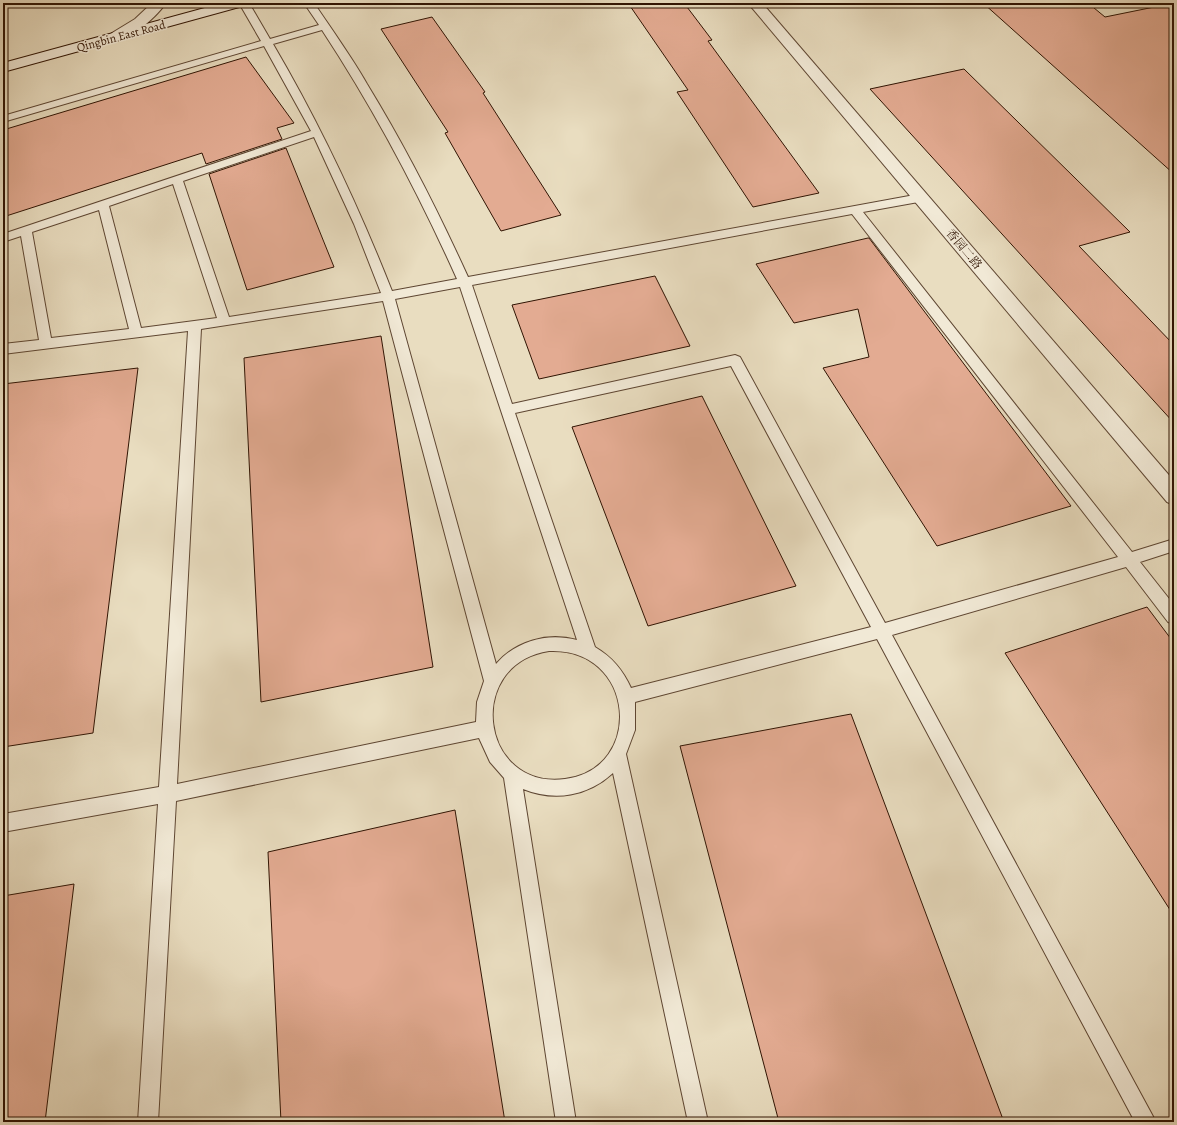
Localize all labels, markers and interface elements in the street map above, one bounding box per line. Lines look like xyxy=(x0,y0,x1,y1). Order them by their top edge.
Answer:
street label: Qingbin East Road xyxy=(75,16,168,56)
street label: 香园二路 xyxy=(942,225,986,273)

